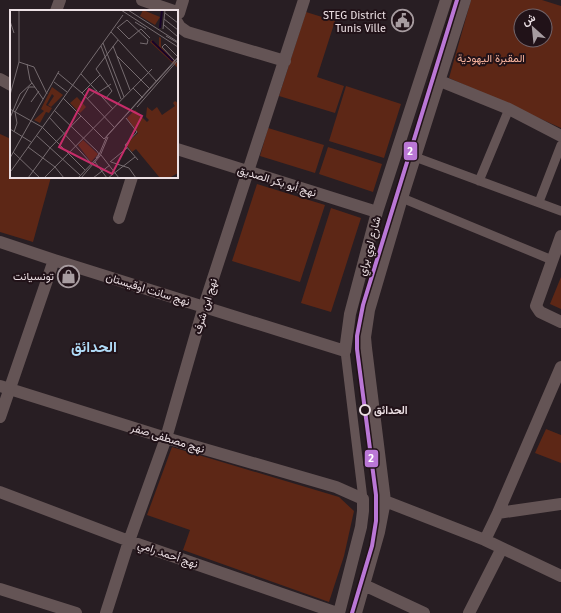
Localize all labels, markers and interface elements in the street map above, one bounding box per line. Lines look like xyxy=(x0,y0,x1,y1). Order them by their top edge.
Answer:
public building icon: STEG District Tunis Ville xyxy=(389,8,415,34)
north arrow xyxy=(513,8,553,48)
place label: STEG District Tunis Ville xyxy=(323,9,386,35)
inset map xyxy=(10,10,178,178)
text: ش xyxy=(520,11,538,28)
park label: المقبرة اليهودية xyxy=(457,52,525,65)
line badge: 2 xyxy=(403,141,418,161)
text: 2 xyxy=(407,145,413,158)
street label: نهج أبو بكر الصديق xyxy=(236,163,318,201)
street label: شارع لوي براي xyxy=(355,215,387,278)
shop icon: تونسيانت xyxy=(56,263,82,289)
place label: تونسيانت xyxy=(13,270,55,283)
street label: نهج سانت اوقيستان xyxy=(104,271,191,309)
street label: نهج ابن شرف xyxy=(191,277,221,336)
district label: الحدائق xyxy=(71,338,117,356)
marker: الحدائق xyxy=(359,404,371,416)
place label: الحدائق xyxy=(374,404,408,417)
street label: نهج مصطفى صفر xyxy=(128,421,206,457)
line badge: 2 xyxy=(364,449,379,468)
text: 2 xyxy=(368,452,374,465)
street label: نهج أحمد رامي xyxy=(135,538,200,574)

